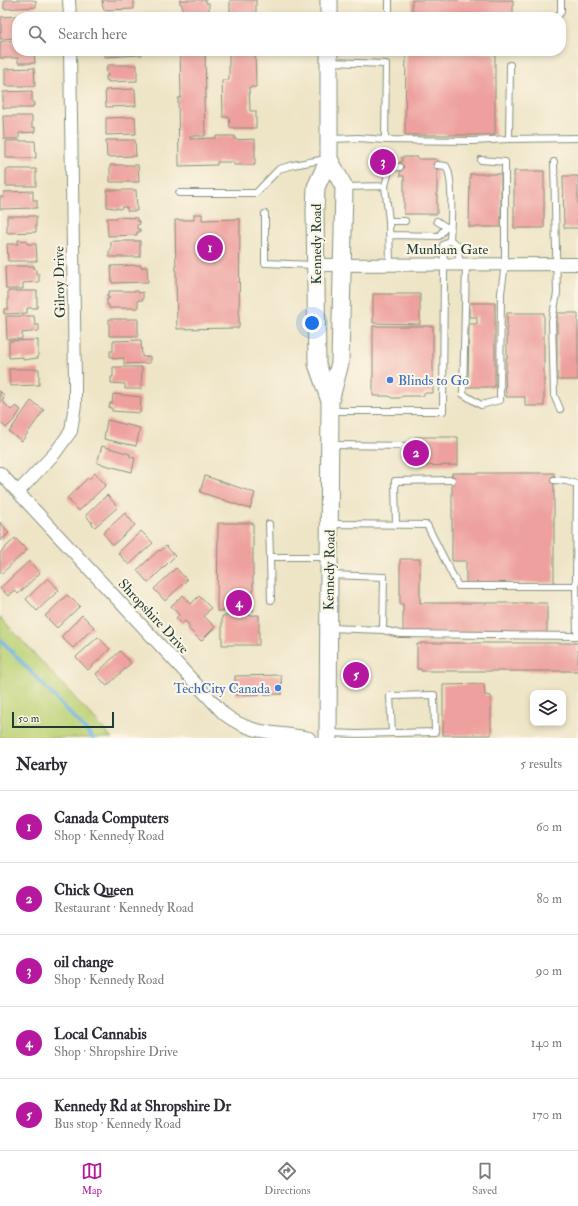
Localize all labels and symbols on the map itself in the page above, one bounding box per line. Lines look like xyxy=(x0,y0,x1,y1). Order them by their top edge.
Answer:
pin: 3 xyxy=(370,147,396,177)
street label: Kennedy Road xyxy=(308,203,326,285)
pin: 1 xyxy=(197,233,223,263)
street label: Munham Gate xyxy=(406,241,488,258)
street label: Gilroy Drive xyxy=(50,246,70,318)
your location xyxy=(302,313,322,333)
place label: Blinds to Go xyxy=(398,372,469,389)
marker: Blinds to Go xyxy=(385,375,395,385)
pin: 2 xyxy=(403,438,429,468)
street label: Kennedy Road xyxy=(320,529,340,611)
street label: Shropshire Drive xyxy=(114,575,193,658)
pin: 4 xyxy=(226,588,252,618)
pin: 5 xyxy=(343,660,369,690)
place label: TechCity Canada xyxy=(174,680,270,698)
marker: TechCity Canada xyxy=(273,683,283,693)
scale bar xyxy=(12,710,114,729)

